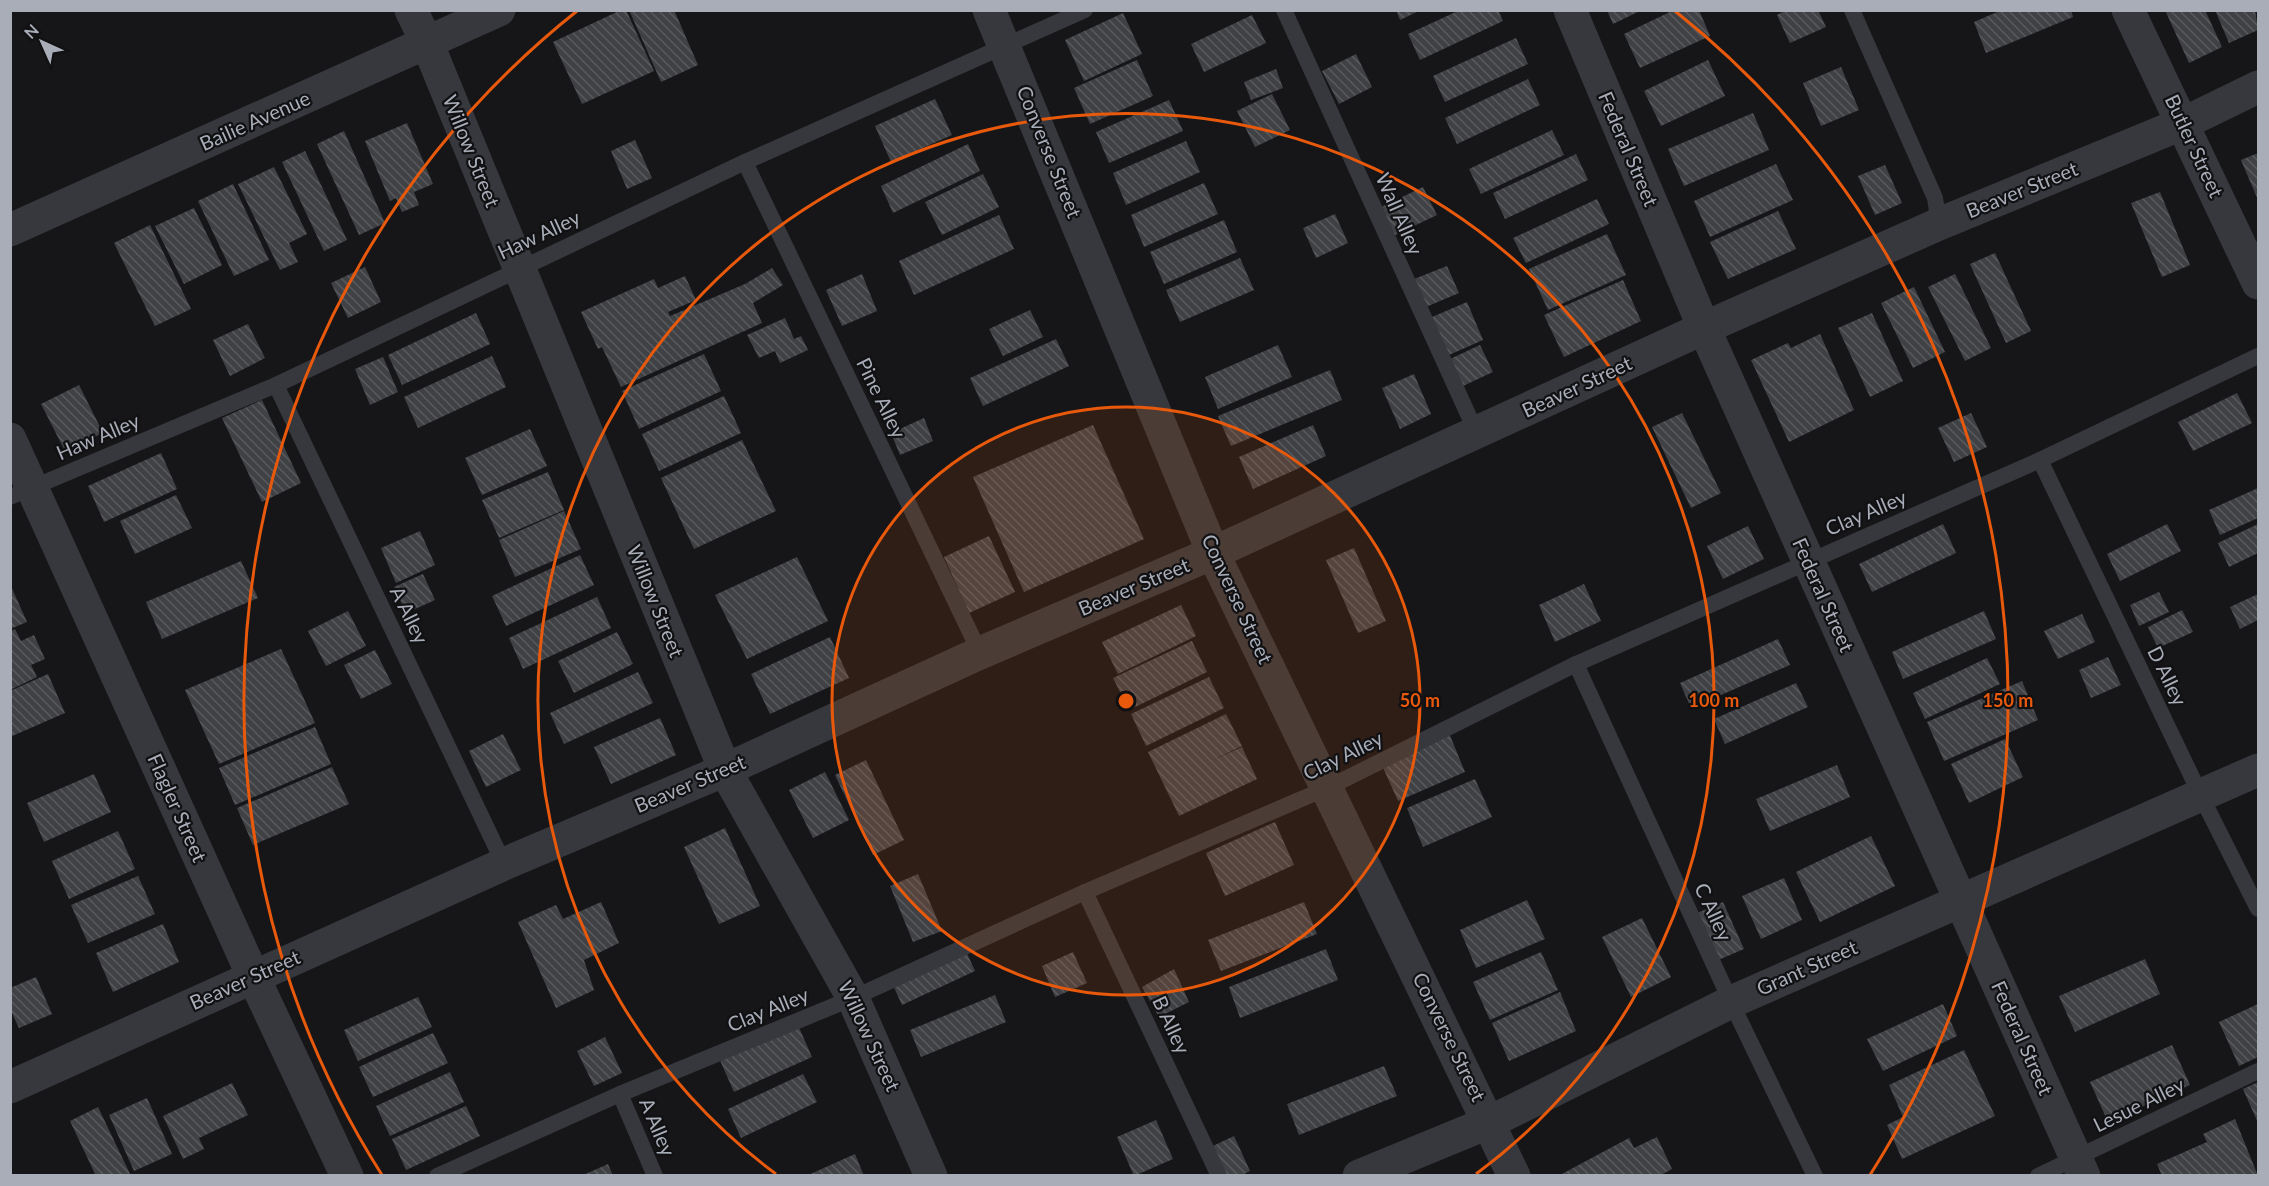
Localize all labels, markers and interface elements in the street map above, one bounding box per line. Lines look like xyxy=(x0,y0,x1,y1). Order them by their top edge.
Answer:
north arrow xyxy=(12,12,72,72)
text: N xyxy=(20,20,42,42)
street label: Converse Street xyxy=(1013,82,1087,221)
street label: Bailie Avenue xyxy=(196,85,313,155)
street label: Federal Street xyxy=(1594,88,1664,210)
street label: Butler Street xyxy=(2161,90,2229,201)
street label: Willow Street xyxy=(438,91,505,210)
street label: Beaver Street xyxy=(1962,156,2081,222)
street label: Wall Alley xyxy=(1371,169,1429,259)
street label: Haw Alley xyxy=(494,204,584,264)
street label: Beaver Street xyxy=(1518,350,1635,422)
street label: Pine Alley xyxy=(852,353,912,442)
street label: Haw Alley xyxy=(52,408,144,464)
street label: Clay Alley xyxy=(1822,484,1910,540)
street label: Converse Street xyxy=(1197,530,1278,667)
street label: Federal Street xyxy=(1788,534,1860,655)
street label: Willow Street xyxy=(622,541,689,660)
street label: Beaver Street xyxy=(1074,552,1193,620)
street label: A Alley xyxy=(386,582,434,648)
street label: D Alley xyxy=(2143,642,2193,710)
text: 50 m xyxy=(1400,689,1440,711)
text: 100 m xyxy=(1689,689,1739,711)
text: 150 m xyxy=(1983,689,2033,711)
centre of rings xyxy=(1116,691,1136,711)
street label: Clay Alley xyxy=(1299,725,1387,785)
street label: Beaver Street xyxy=(630,749,749,817)
street label: Flagler Street xyxy=(143,750,212,866)
street label: C Alley xyxy=(1690,879,1738,945)
street label: Grant Street xyxy=(1753,934,1861,1000)
street label: Beaver Street xyxy=(186,944,304,1014)
street label: Converse Street xyxy=(1408,968,1491,1105)
street label: Willow Street xyxy=(834,977,906,1095)
street label: Federal Street xyxy=(1987,977,2059,1098)
street label: Clay Alley xyxy=(723,982,812,1036)
street label: B Alley xyxy=(1148,992,1196,1058)
street label: Lesue Alley xyxy=(2089,1071,2189,1136)
street label: A Alley xyxy=(635,1094,681,1160)

